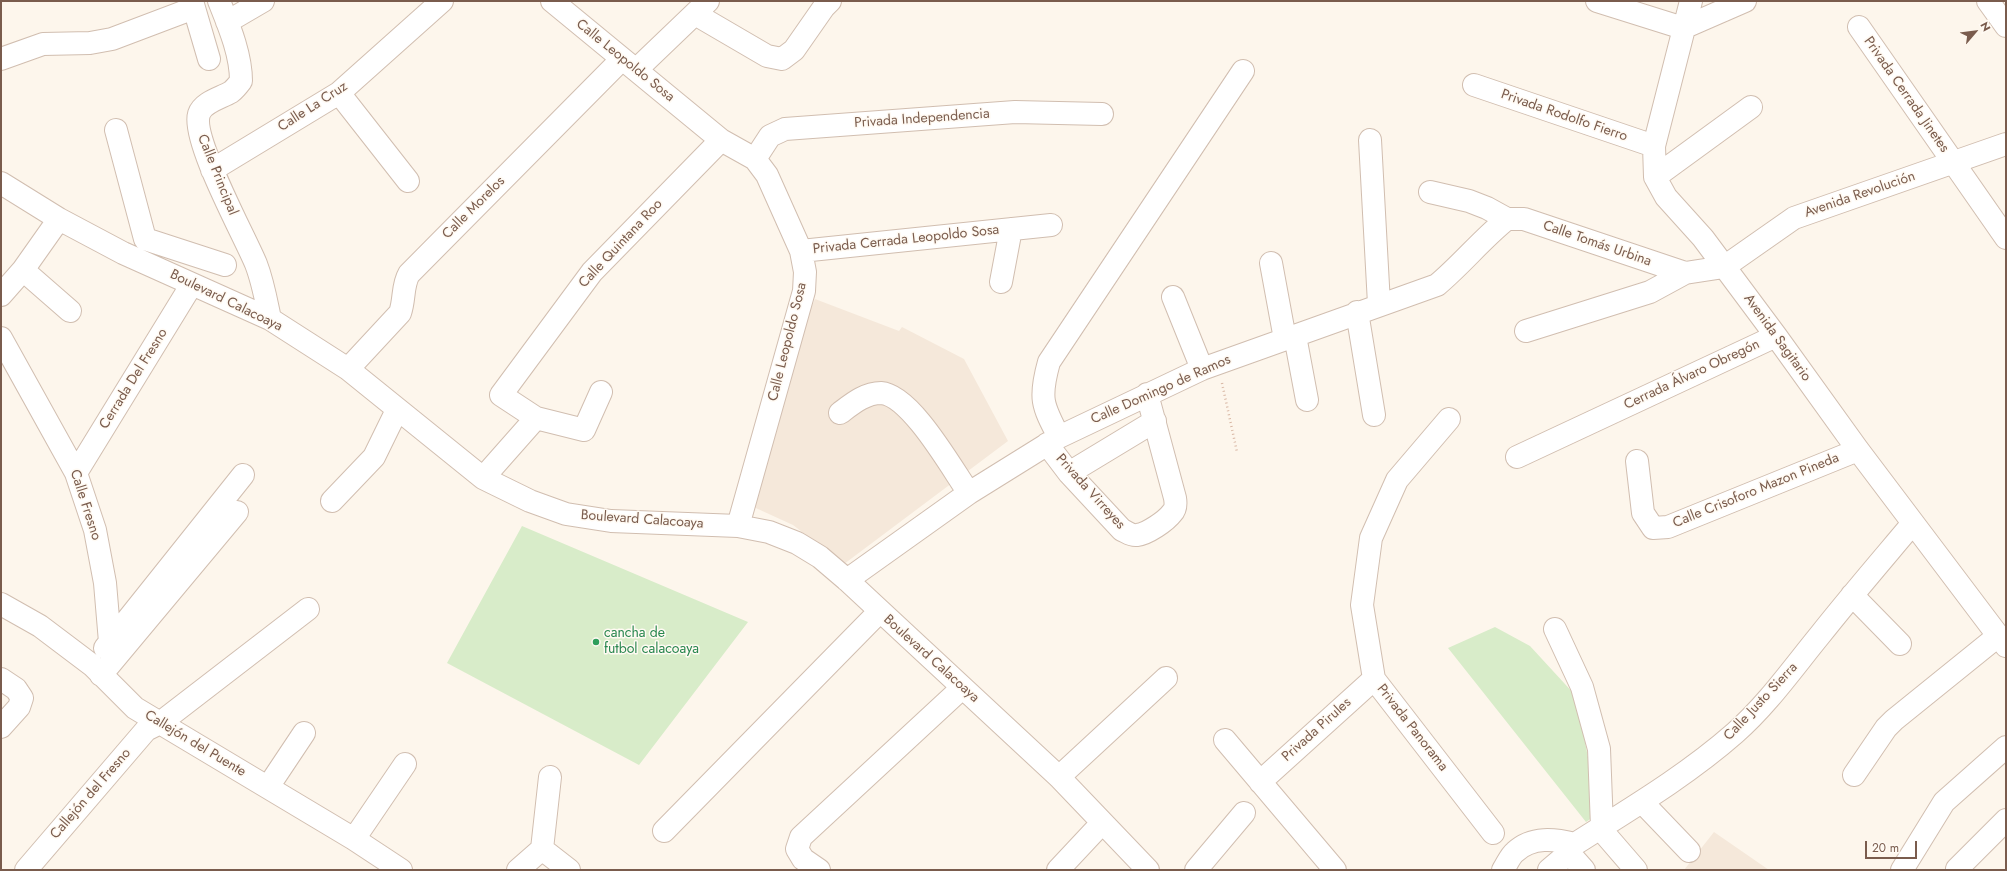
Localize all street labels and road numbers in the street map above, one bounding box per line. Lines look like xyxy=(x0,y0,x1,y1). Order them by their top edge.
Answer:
street label: Calle Leopoldo Sosa xyxy=(572,16,678,106)
street label: Privada Cerrada Jinetes xyxy=(1860,34,1952,156)
street label: Calle La Cruz xyxy=(275,78,351,136)
street label: Privada Rodolfo Fierro xyxy=(1499,86,1629,146)
street label: Privada Independencia xyxy=(854,106,990,132)
street label: Calle Principal xyxy=(193,132,241,218)
street label: Avenida Revolución xyxy=(1802,168,1918,222)
street label: Calle Morelos xyxy=(439,173,509,243)
street label: Calle Quintana Roo xyxy=(576,196,666,292)
street label: Calle Tomás Urbina xyxy=(1540,218,1654,270)
street label: Privada Cerrada Leopoldo Sosa xyxy=(812,222,1000,258)
street label: Boulevard Calacoaya xyxy=(167,266,285,336)
street label: Calle Leopoldo Sosa xyxy=(765,281,811,403)
street label: Avenida Sagitario xyxy=(1740,291,1814,385)
street label: Cerrada Del Fresno xyxy=(96,326,172,432)
street label: Cerrada Álvaro Obregón xyxy=(1622,336,1762,414)
street label: Calle Domingo de Ramos xyxy=(1089,352,1233,428)
street label: Calle Crisoforo Mazon Pineda xyxy=(1670,450,1842,532)
street label: Privada Virreyes xyxy=(1052,451,1128,533)
street label: Calle Fresno xyxy=(66,468,104,542)
street label: Boulevard Calacoaya xyxy=(580,507,704,533)
street label: Boulevard Calacoaya xyxy=(880,612,982,706)
street label: Calle Justo Sierra xyxy=(1721,659,1801,745)
street label: Privada Panorama xyxy=(1373,681,1451,775)
street label: Privada Pirules xyxy=(1279,695,1355,765)
street label: Callejón del Puente xyxy=(141,707,249,781)
street label: Callejón del Fresno xyxy=(47,745,135,843)

